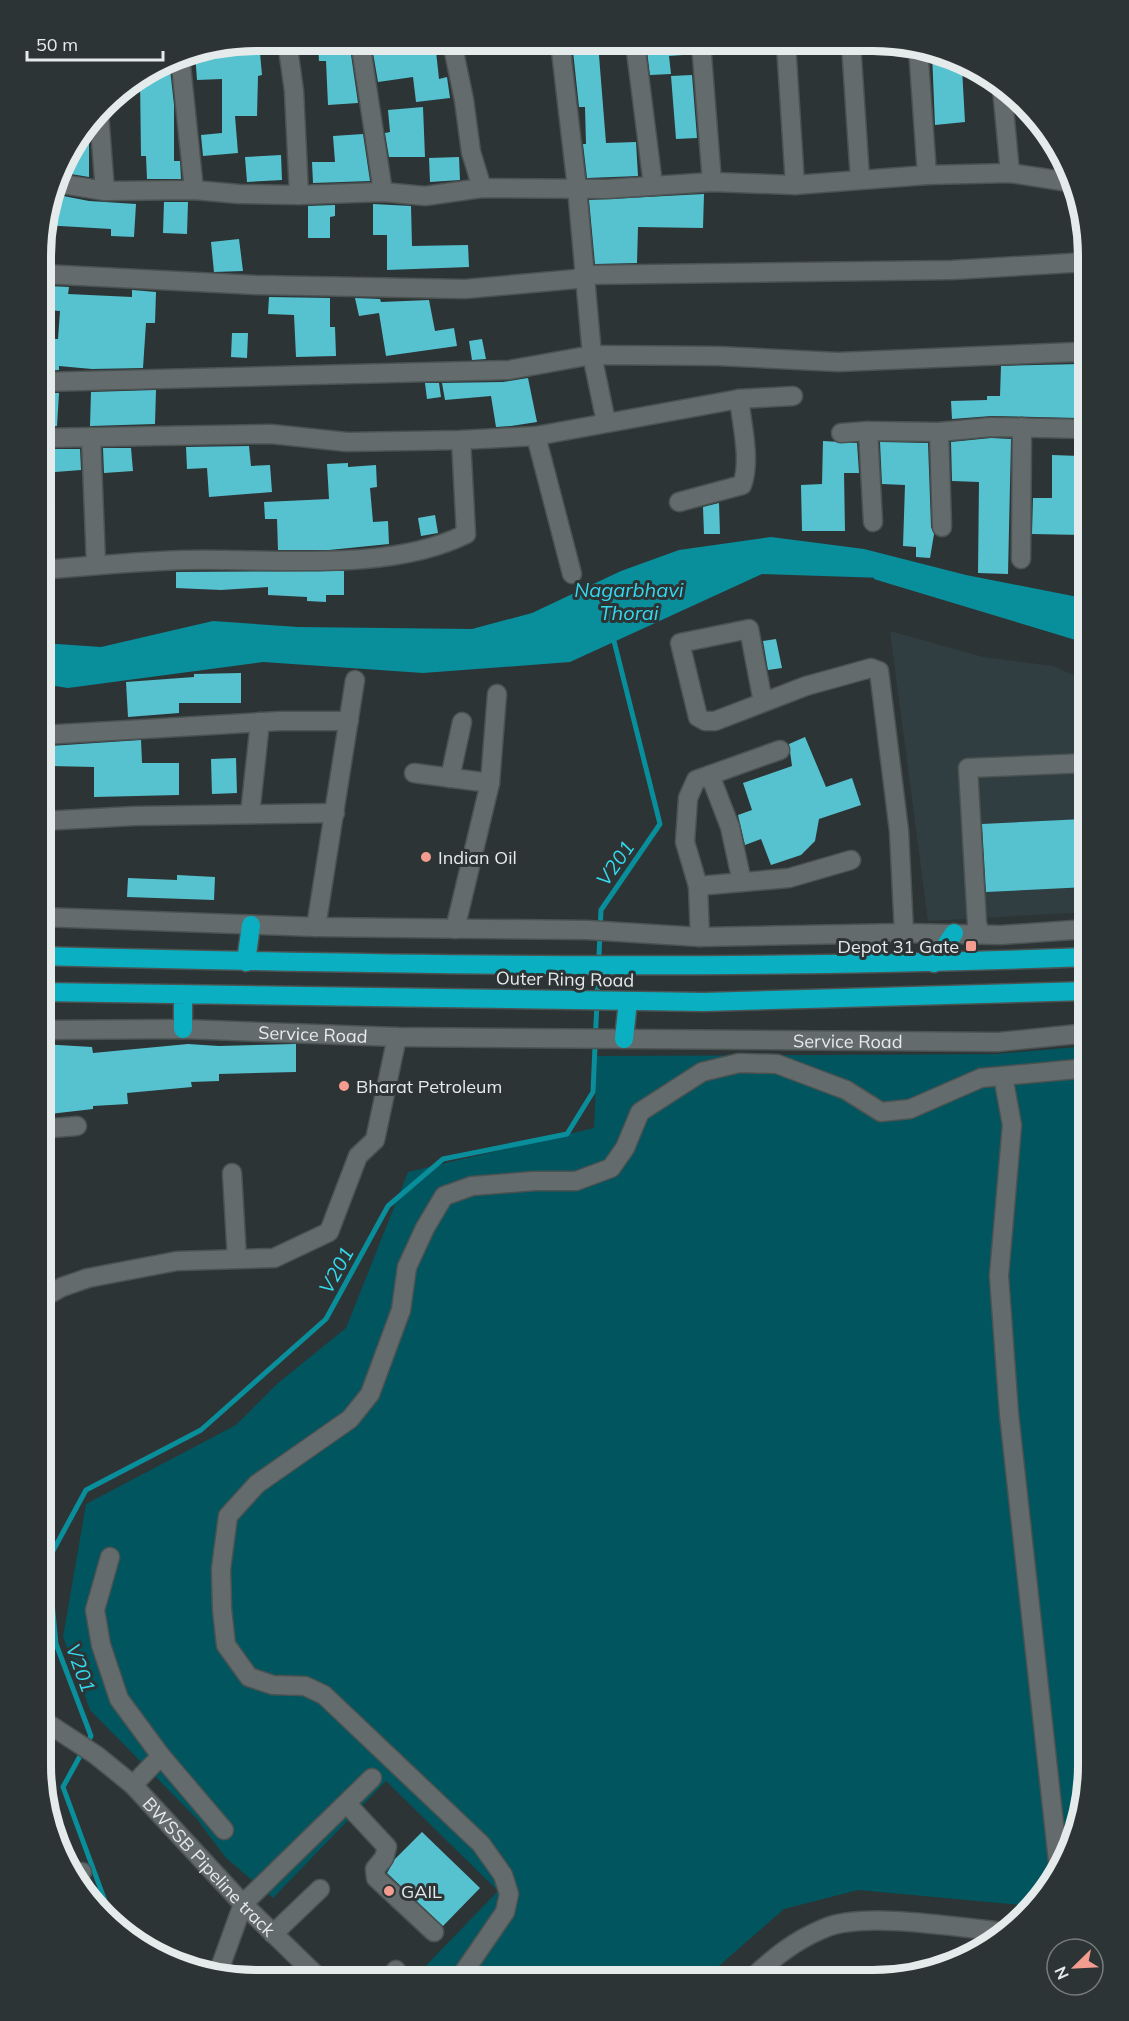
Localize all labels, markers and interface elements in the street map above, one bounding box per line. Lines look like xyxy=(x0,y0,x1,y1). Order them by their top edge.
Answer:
scale bar xyxy=(27,24,164,62)
text: 50 m xyxy=(36,33,78,56)
water label: Nagarbhavi Thorai xyxy=(574,577,684,625)
water label: V201 xyxy=(590,835,640,891)
place label: Indian Oil xyxy=(438,846,517,869)
marker: Indian Oil xyxy=(419,850,433,864)
place label: Depot 31 Gate xyxy=(838,935,959,958)
marker: Depot 31 Gate xyxy=(964,939,978,953)
street label: Outer Ring Road xyxy=(496,966,634,992)
street label: Service Road xyxy=(258,1020,368,1047)
street label: Service Road xyxy=(793,1029,903,1053)
place label: Bharat Petroleum xyxy=(356,1075,502,1098)
marker: Bharat Petroleum xyxy=(337,1079,351,1093)
water label: V201 xyxy=(313,1242,359,1298)
water label: V201 xyxy=(61,1640,101,1696)
street label: BWSSB Pipeline track xyxy=(138,1792,281,1942)
place label: GAIL xyxy=(401,1880,442,1903)
marker: GAIL xyxy=(382,1884,396,1898)
north arrow xyxy=(1045,1937,1105,1997)
text: N xyxy=(1050,1964,1073,1983)

